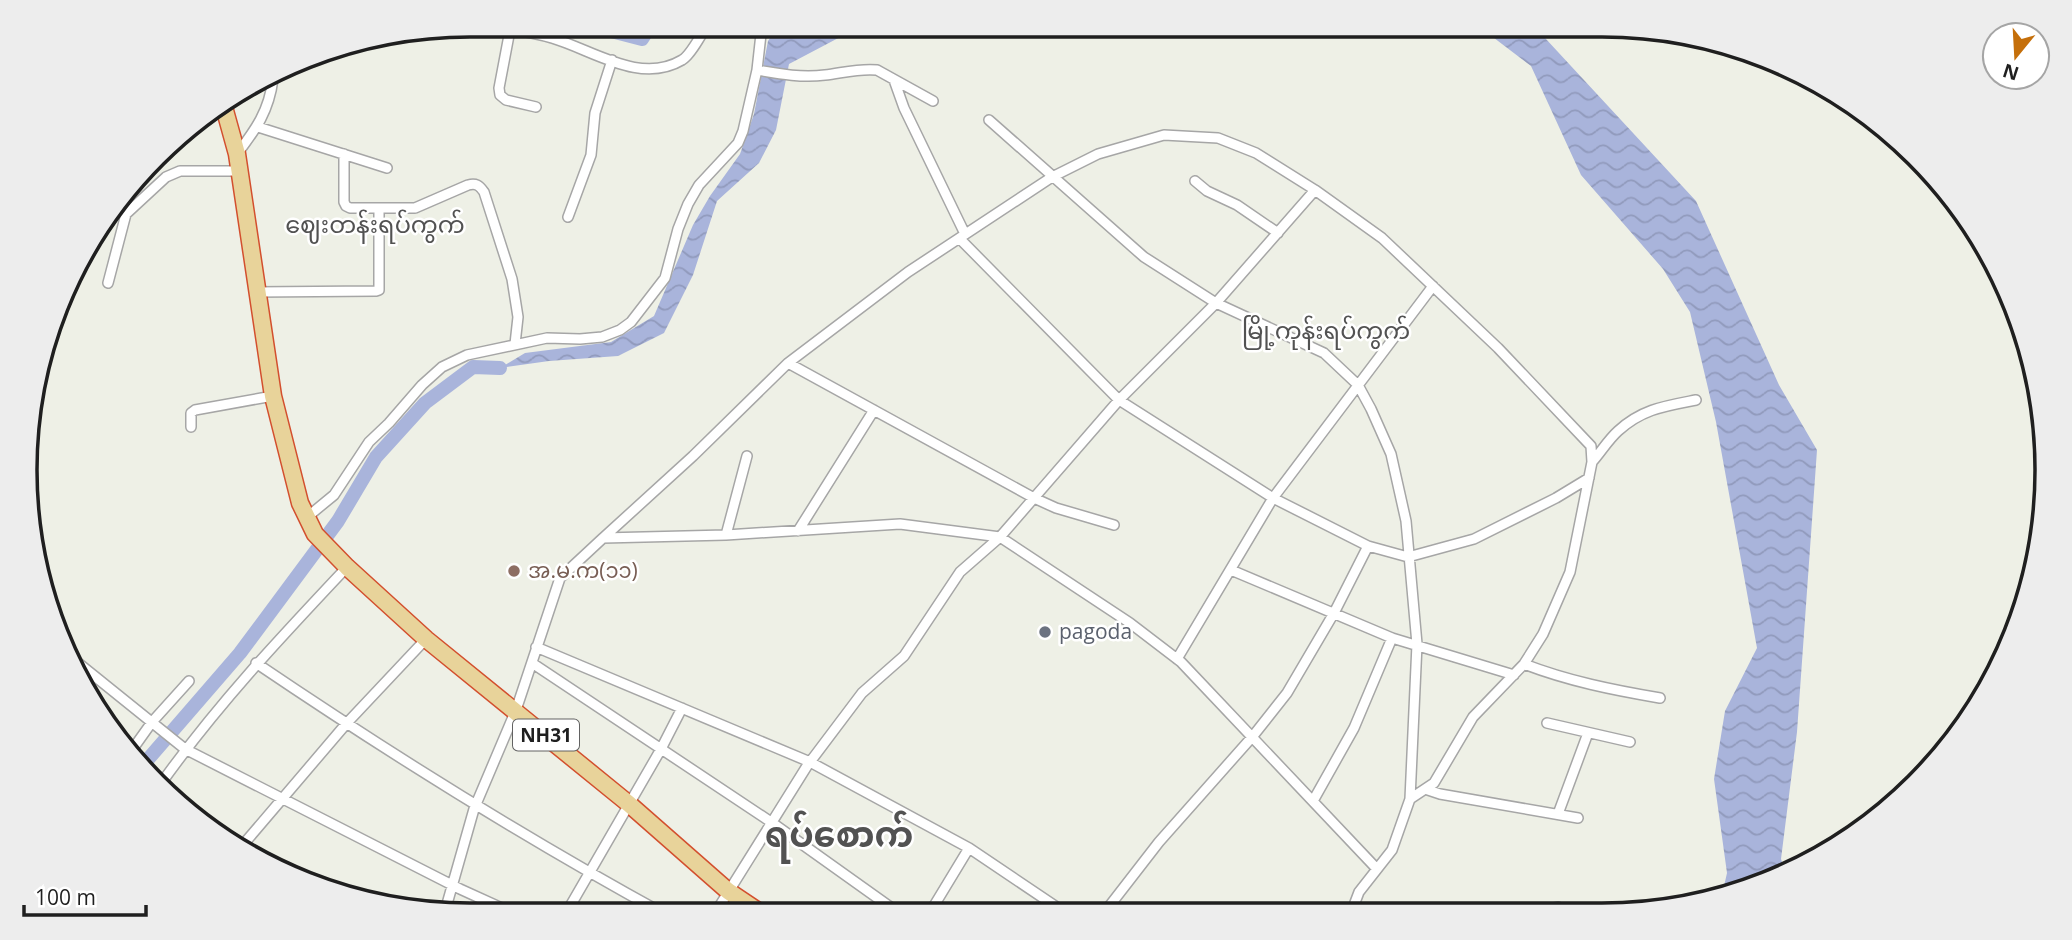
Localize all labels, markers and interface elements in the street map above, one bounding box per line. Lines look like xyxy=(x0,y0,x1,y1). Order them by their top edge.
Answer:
north arrow xyxy=(1981,21,2051,91)
text: N xyxy=(1999,57,2022,87)
district label: ဈေးတန်းရပ်ကွက် xyxy=(285,207,465,244)
district label: မြို့ကုန်းရပ်ကွက် xyxy=(1242,313,1410,350)
place label: အ.မ.က(၁၁) xyxy=(528,556,638,584)
marker: အ.မ.က(၁၁) xyxy=(506,563,522,579)
place label: pagoda xyxy=(1059,617,1132,645)
marker: pagoda xyxy=(1037,624,1053,640)
road number: NH31 xyxy=(513,720,579,750)
district label: ရပ်စောက် xyxy=(765,810,913,864)
scale bar xyxy=(24,874,147,918)
text: 100 m xyxy=(35,883,96,911)

